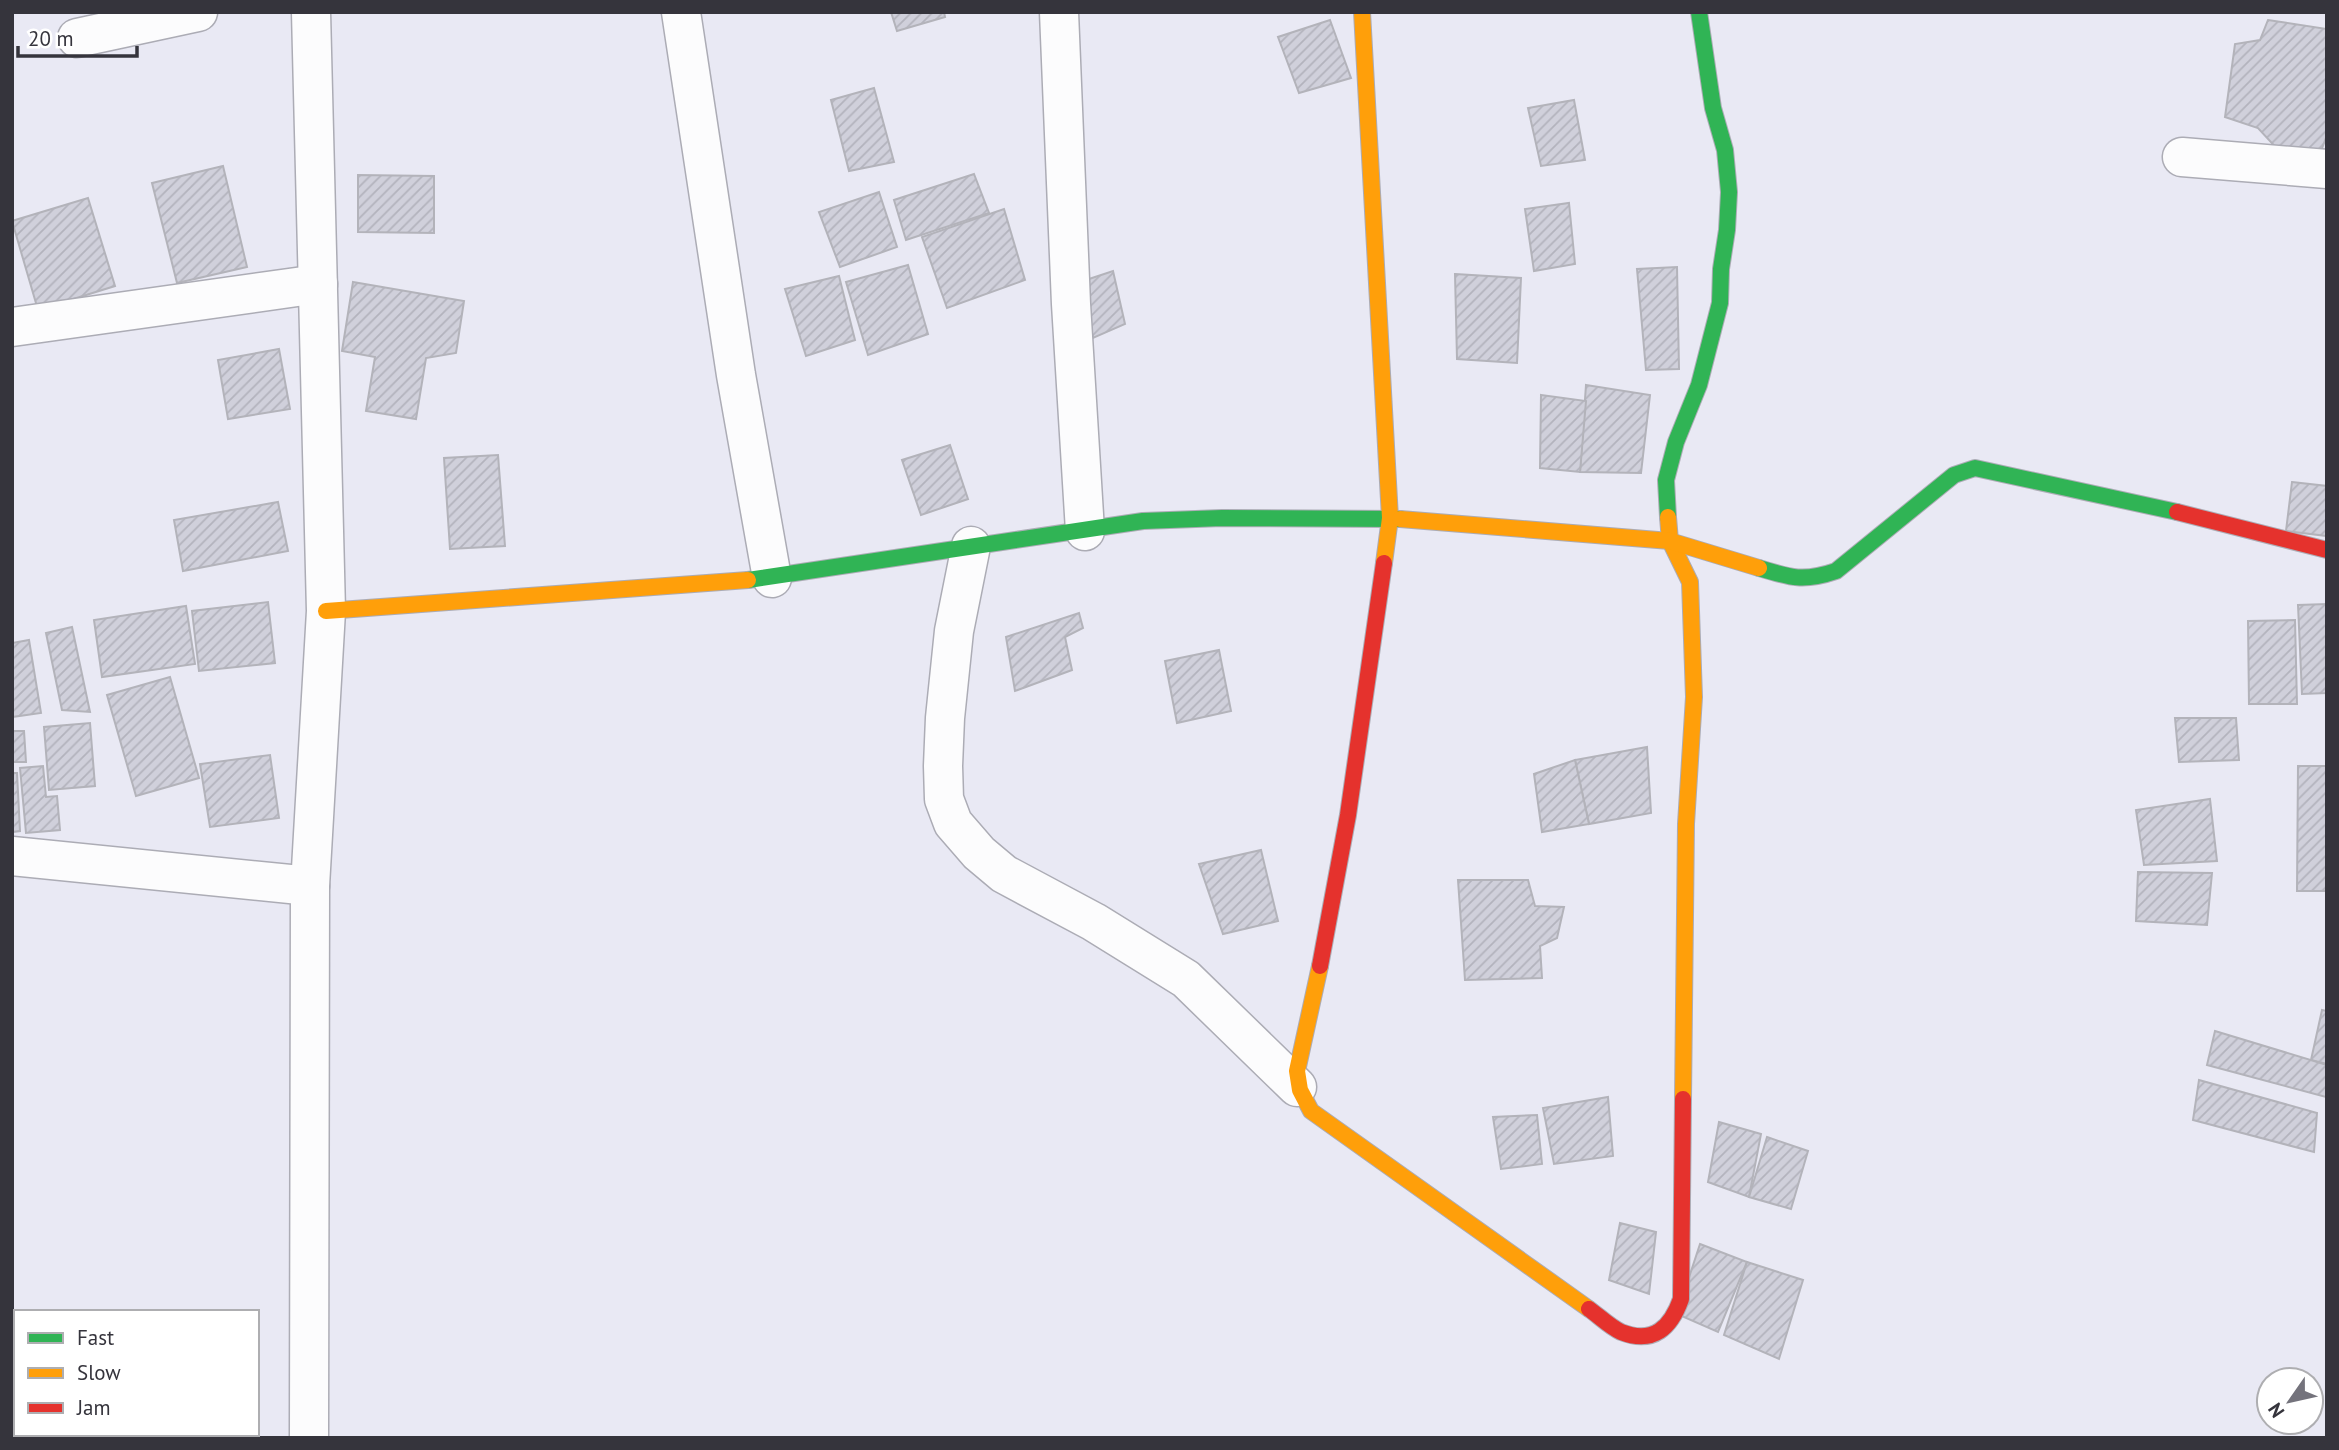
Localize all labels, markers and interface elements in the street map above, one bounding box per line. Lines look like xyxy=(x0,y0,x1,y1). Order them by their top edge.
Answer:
scale bar xyxy=(18,14,136,58)
text: 20 m xyxy=(28,25,74,52)
legend xyxy=(14,1310,259,1436)
text: Fast xyxy=(77,1324,114,1351)
text: Slow xyxy=(77,1359,121,1386)
north arrow xyxy=(2255,1366,2325,1436)
text: Jam xyxy=(76,1394,111,1421)
text: N xyxy=(2262,1399,2289,1422)

